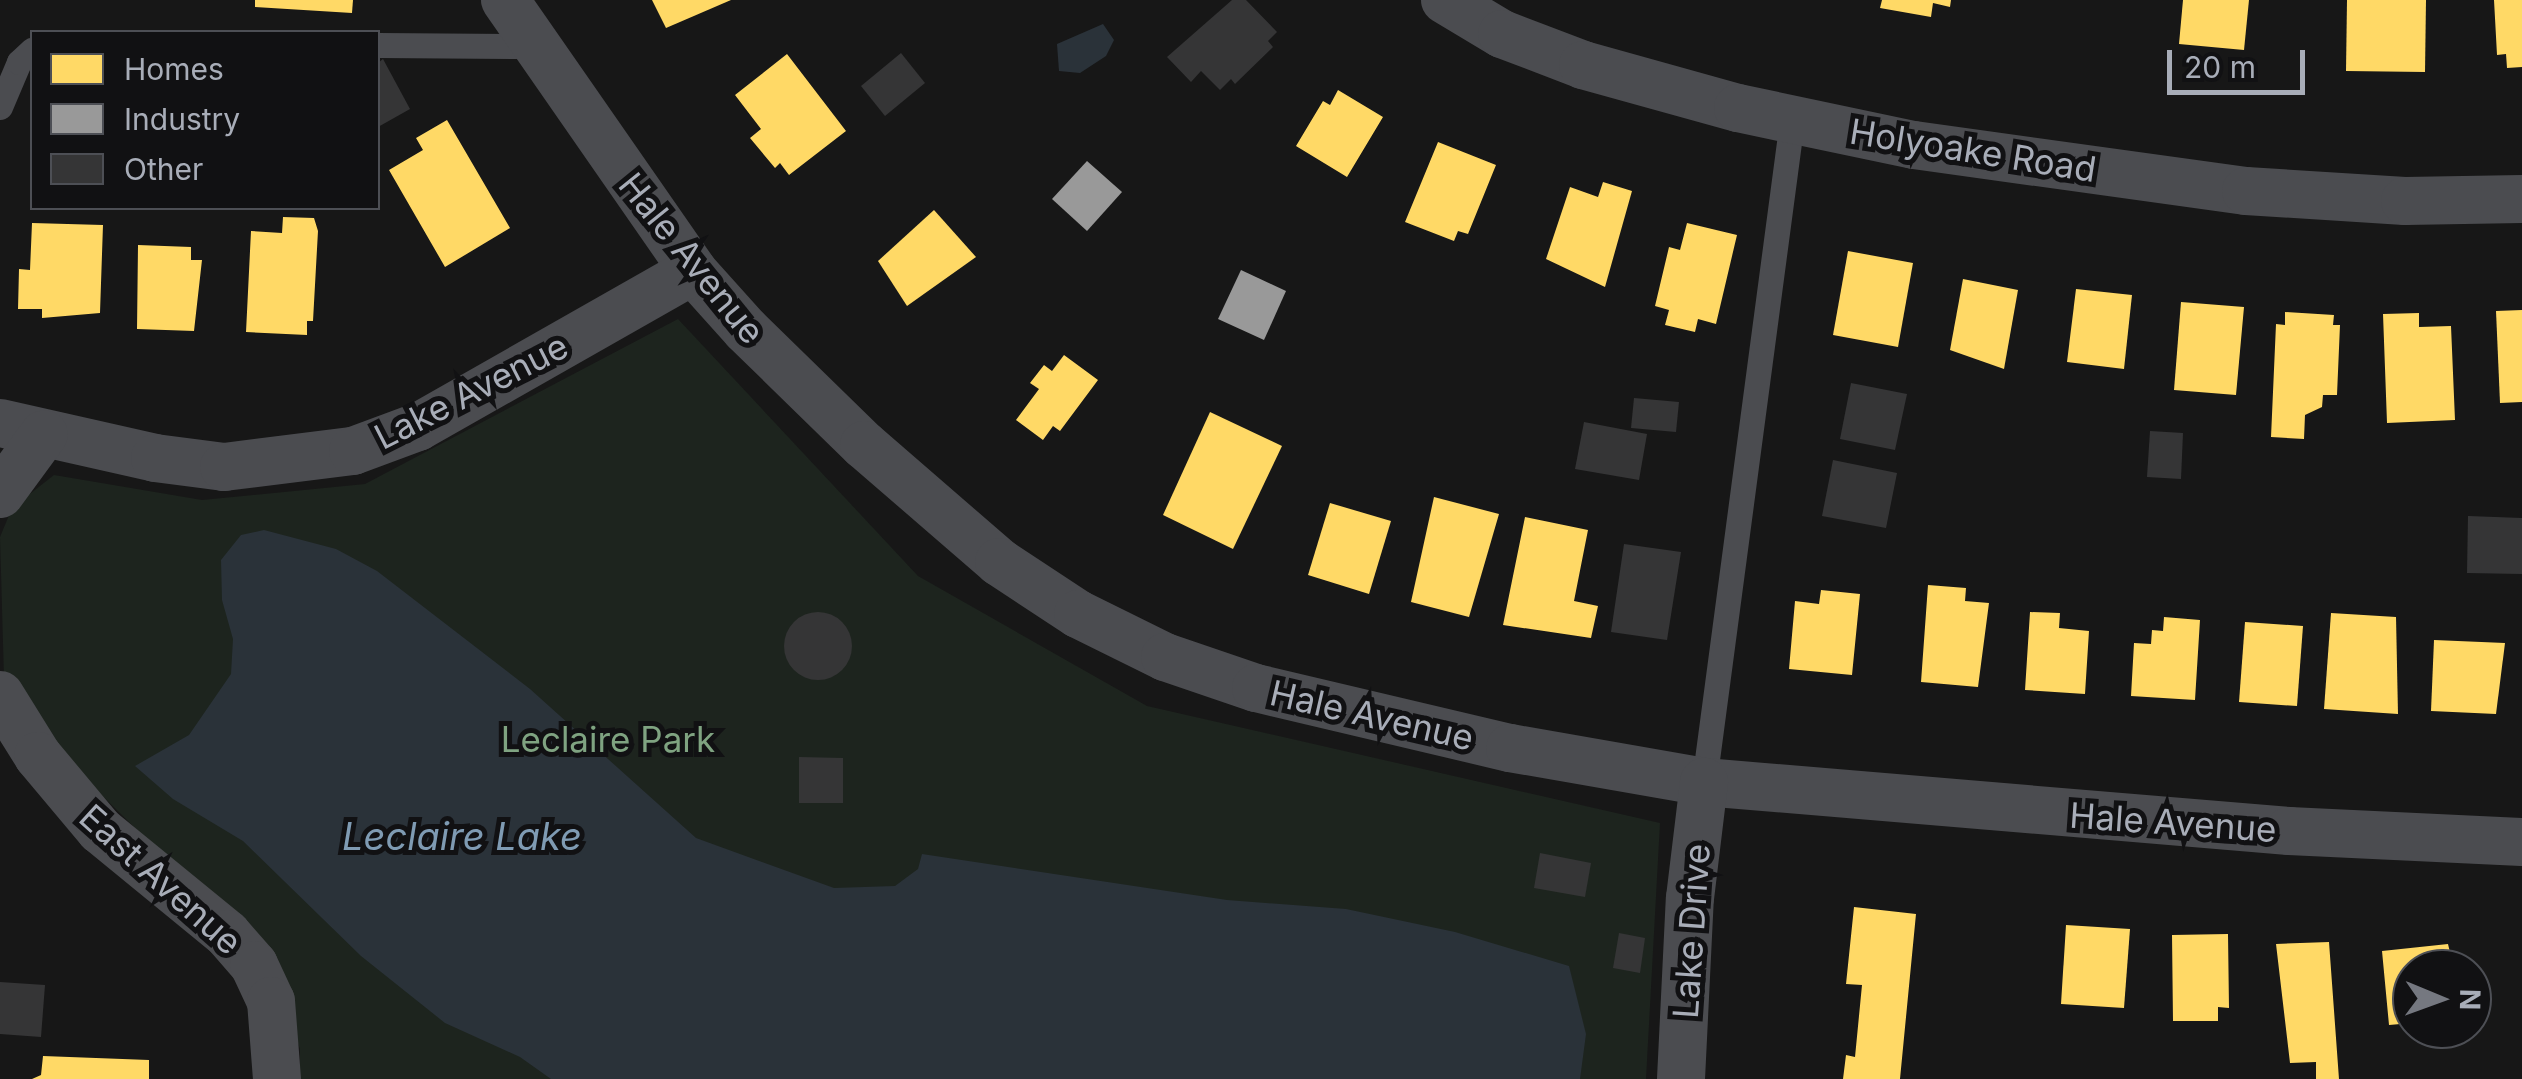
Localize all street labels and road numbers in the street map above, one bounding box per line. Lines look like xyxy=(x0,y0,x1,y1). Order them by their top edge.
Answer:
street label: Holyoake Road xyxy=(1847,110,2099,190)
street label: Hale Avenue xyxy=(610,164,774,352)
street label: Lake Avenue xyxy=(367,324,575,458)
street label: Hale Avenue xyxy=(1266,671,1478,759)
street label: Hale Avenue xyxy=(2068,794,2278,850)
street label: East Avenue xyxy=(71,795,251,963)
street label: Lake Drive xyxy=(1664,842,1718,1020)

